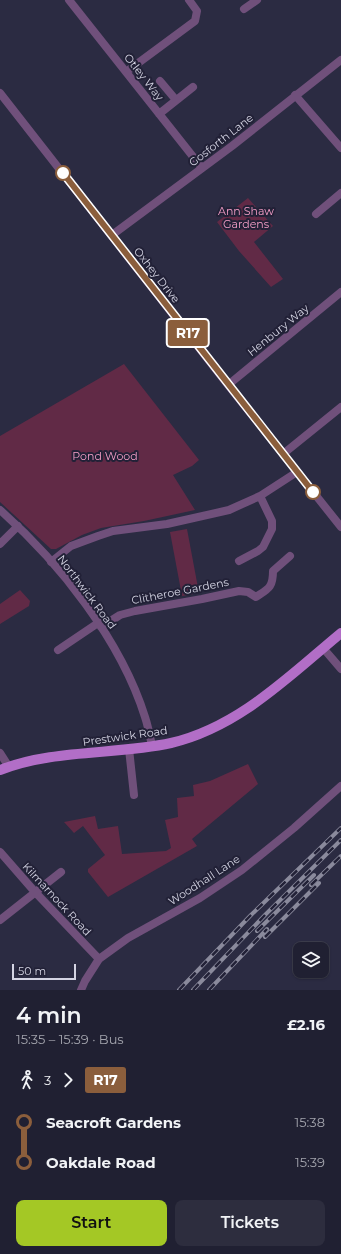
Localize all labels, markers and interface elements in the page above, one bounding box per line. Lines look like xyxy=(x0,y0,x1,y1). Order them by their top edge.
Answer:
street label: Otley Way xyxy=(121,51,167,103)
street label: Gosforth Lane xyxy=(186,110,256,169)
unlabelled marker xyxy=(55,165,71,181)
park label: Ann Shaw Gardens xyxy=(218,204,274,231)
street label: Oxhey Drive xyxy=(131,244,183,306)
street label: Henbury Way xyxy=(244,301,312,359)
line badge: R17 xyxy=(165,320,211,346)
text: R17 xyxy=(176,324,200,342)
park label: Pond Wood xyxy=(72,449,138,463)
unlabelled marker xyxy=(305,484,321,500)
street label: Northwick Road xyxy=(55,552,119,632)
street label: Clitheroe Gardens xyxy=(130,575,231,607)
street label: Prestwick Road xyxy=(82,723,168,749)
street label: Woodhall Lane xyxy=(166,851,243,908)
street label: Kilmarnock Road xyxy=(20,860,94,938)
map controls xyxy=(293,942,329,978)
button: layers xyxy=(293,942,329,978)
scale bar xyxy=(12,962,76,981)
text: 50 m xyxy=(18,964,46,978)
text: 4 min xyxy=(16,1002,82,1029)
text: £2.16 xyxy=(287,1015,325,1034)
text: 15:35 – 15:39 · Bus xyxy=(16,1031,124,1047)
icon: walk xyxy=(16,1069,38,1091)
icon: forward xyxy=(57,1069,79,1091)
text: R17 xyxy=(93,1071,118,1089)
text: 3 xyxy=(44,1072,51,1088)
text: Seacroft Gardens xyxy=(46,1113,181,1132)
text: 15:38 xyxy=(295,1114,325,1130)
text: Oakdale Road xyxy=(46,1153,156,1172)
text: 15:39 xyxy=(295,1154,325,1170)
button: Start xyxy=(16,1200,167,1246)
button: Tickets xyxy=(175,1200,325,1246)

